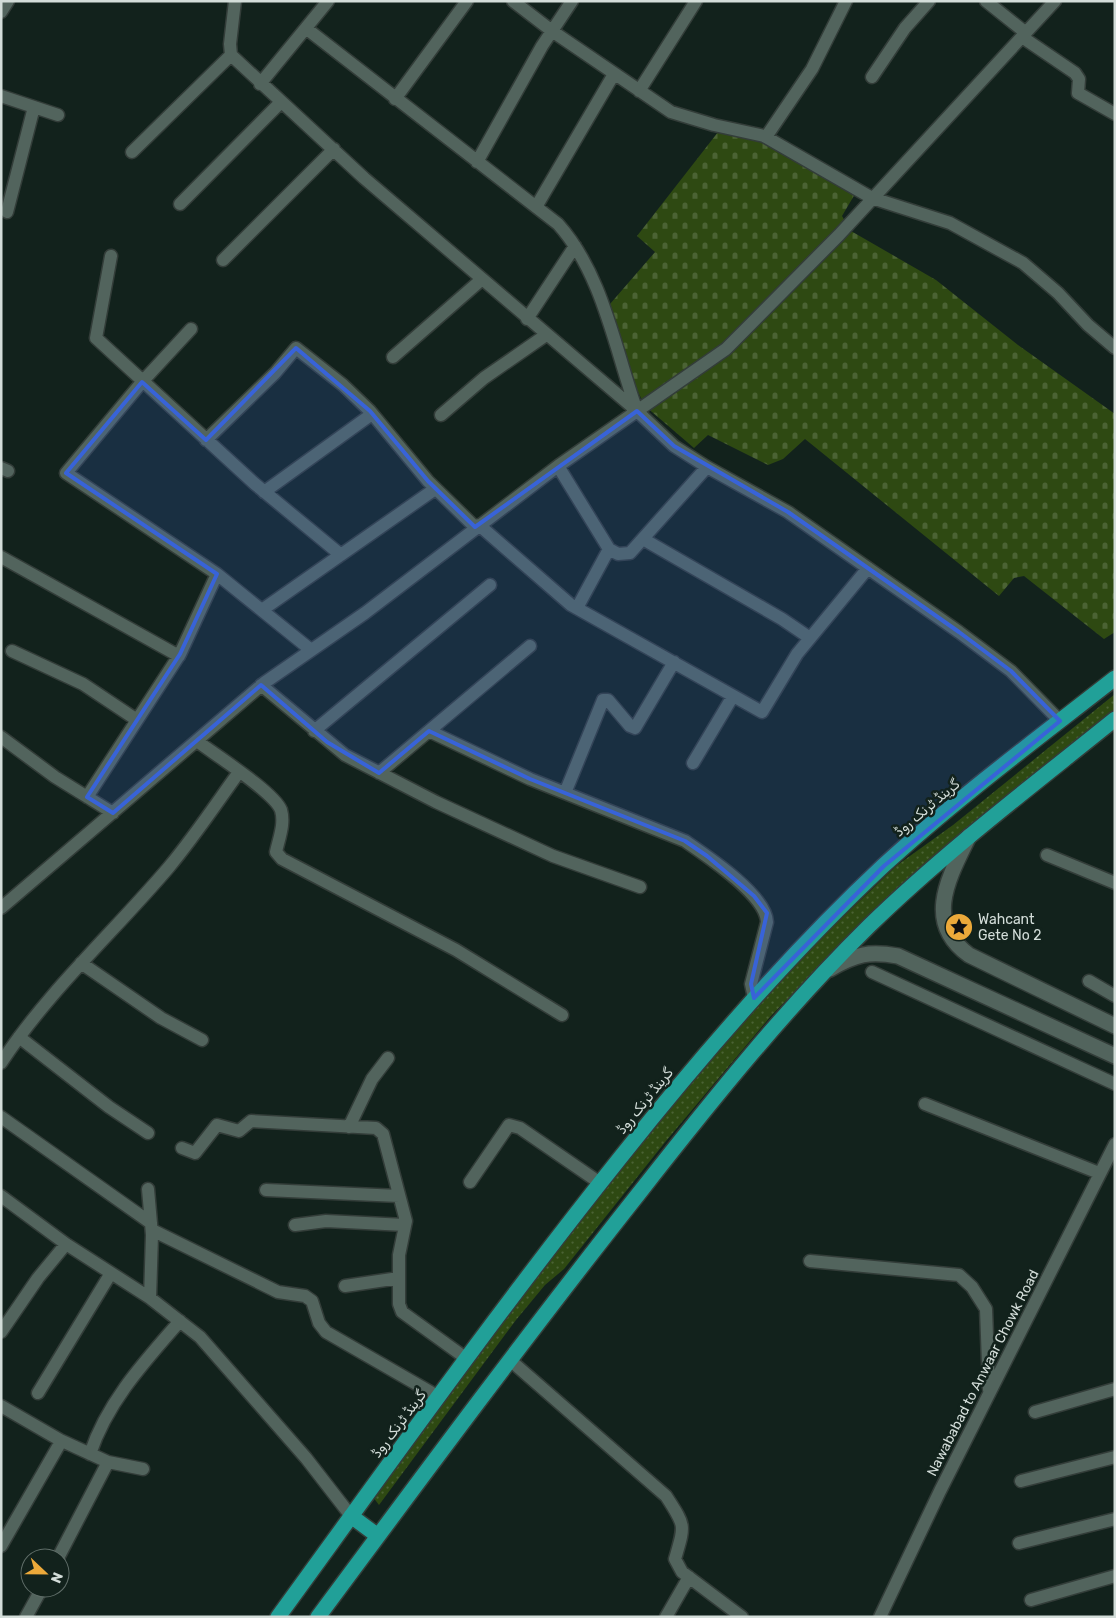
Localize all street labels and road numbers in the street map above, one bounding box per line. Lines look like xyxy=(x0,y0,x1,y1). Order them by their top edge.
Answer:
street label: گرینڈ ٹرنک روڈ xyxy=(891,775,964,840)
street label: گرینڈ ٹرنک روڈ xyxy=(613,1064,677,1137)
street label: Nawababad to Anwaar Chowk Road xyxy=(923,1267,1043,1479)
street label: گرینڈ ٹرنک روڈ xyxy=(368,1386,430,1461)

